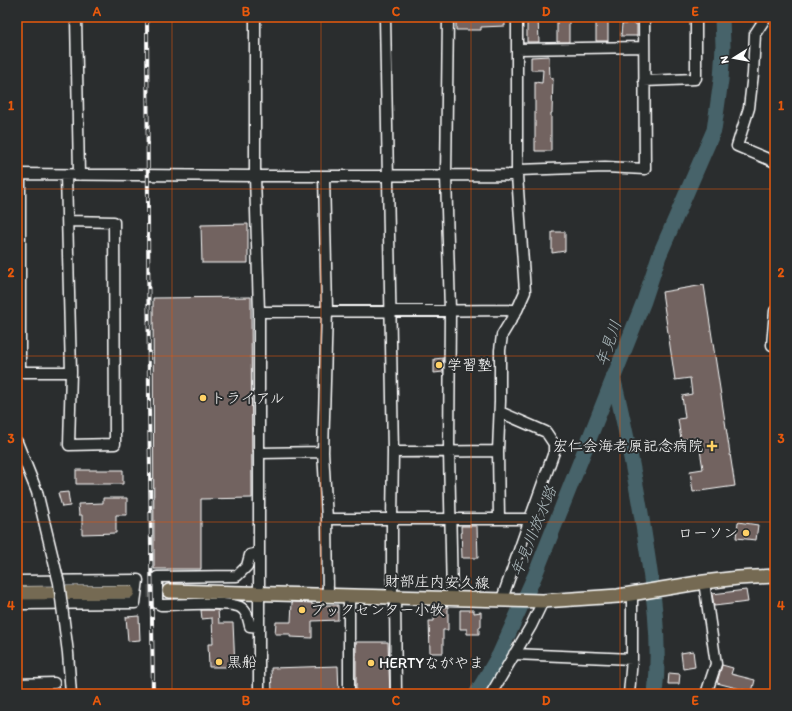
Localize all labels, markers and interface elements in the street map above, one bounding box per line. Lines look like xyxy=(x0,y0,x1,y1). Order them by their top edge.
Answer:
text: A xyxy=(92,4,102,19)
text: B xyxy=(242,4,251,19)
text: C xyxy=(392,4,401,19)
text: D xyxy=(542,4,551,19)
text: E xyxy=(691,4,699,19)
north arrow xyxy=(714,38,754,78)
text: N xyxy=(718,55,732,65)
text: 1 xyxy=(8,98,14,113)
text: 1 xyxy=(778,98,784,113)
text: 2 xyxy=(8,265,15,280)
text: 2 xyxy=(778,265,785,280)
water label: 年見川 xyxy=(592,317,625,369)
place label: 学習塾 xyxy=(447,356,492,374)
marker: 学習塾 xyxy=(434,360,444,370)
place label: トライアル xyxy=(211,389,285,407)
marker: トライアル xyxy=(198,393,208,403)
text: 3 xyxy=(7,431,15,446)
text: 3 xyxy=(777,431,785,446)
place label: 宏仁会海老原記念病院 xyxy=(553,437,703,455)
marker: 宏仁会海老原記念病院 xyxy=(706,440,718,452)
water label: 年見川放水路 xyxy=(507,482,561,579)
place label: ローソン xyxy=(678,524,738,542)
marker: ローソン xyxy=(741,528,751,538)
street label: 財部庄内安久線 xyxy=(384,572,490,592)
text: 4 xyxy=(7,598,15,613)
text: 4 xyxy=(777,598,785,613)
place label: ブックセンター小牧 xyxy=(310,601,444,619)
marker: ブックセンター小牧 xyxy=(297,605,307,615)
place label: 黒船 xyxy=(227,653,257,671)
place label: HERTYながやま xyxy=(379,654,484,672)
marker: 黒船 xyxy=(214,657,224,667)
marker: HERTYながやま xyxy=(366,658,376,668)
text: A xyxy=(92,693,102,708)
text: B xyxy=(242,693,251,708)
text: C xyxy=(392,693,401,708)
text: D xyxy=(542,693,551,708)
text: E xyxy=(691,693,699,708)

